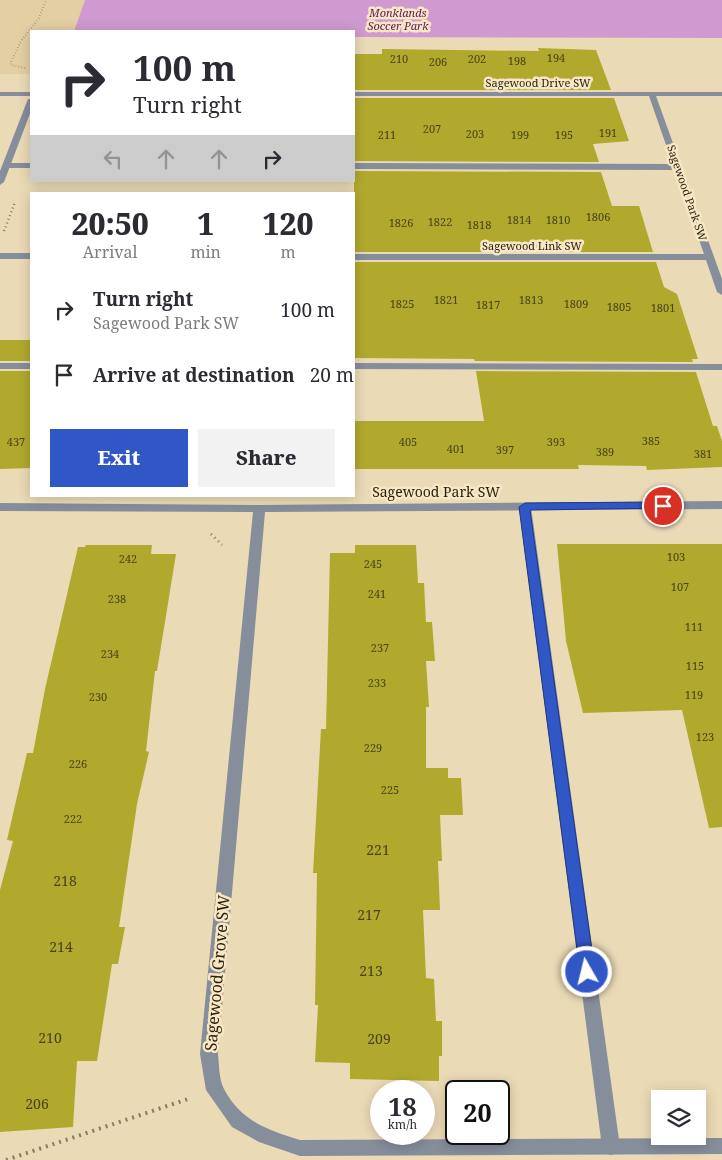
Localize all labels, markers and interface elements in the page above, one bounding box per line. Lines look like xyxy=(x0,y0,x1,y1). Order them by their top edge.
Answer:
park label: Monklands Soccer Park xyxy=(367,5,429,33)
text: 100 m xyxy=(133,44,236,91)
icon: right xyxy=(50,50,115,115)
house number: 194 xyxy=(547,50,565,65)
house number: 210 xyxy=(390,51,408,66)
house number: 202 xyxy=(468,51,486,66)
house number: 198 xyxy=(508,53,526,68)
house number: 206 xyxy=(429,54,447,69)
street label: Sagewood Drive SW xyxy=(486,75,591,90)
text: Turn right xyxy=(133,89,242,119)
house number: 207 xyxy=(423,121,441,136)
house number: 191 xyxy=(599,125,617,140)
house number: 203 xyxy=(466,126,484,141)
house number: 211 xyxy=(378,127,396,142)
house number: 199 xyxy=(511,127,529,142)
house number: 195 xyxy=(555,127,573,142)
street label: Sagewood Park SW xyxy=(664,143,711,243)
icon: left xyxy=(99,145,127,173)
icon: ahead xyxy=(152,145,180,173)
icon: ahead xyxy=(205,145,233,173)
icon: right xyxy=(258,145,286,173)
text: 20:50 xyxy=(72,203,149,244)
text: 1 xyxy=(197,203,214,244)
text: 120 xyxy=(262,203,313,244)
house number: 1806 xyxy=(586,209,610,224)
house number: 1814 xyxy=(507,212,531,227)
house number: 1810 xyxy=(546,212,570,227)
house number: 1822 xyxy=(428,214,452,229)
house number: 1826 xyxy=(389,215,413,230)
house number: 1818 xyxy=(467,217,491,232)
street label: Sagewood Link SW xyxy=(482,238,582,253)
text: Arrival xyxy=(83,241,138,263)
text: min xyxy=(190,241,221,263)
text: m xyxy=(280,241,296,263)
text: Turn right xyxy=(93,286,193,312)
house number: 1821 xyxy=(434,292,458,307)
house number: 1813 xyxy=(519,292,543,307)
icon: right xyxy=(50,296,78,324)
house number: 1825 xyxy=(390,296,414,311)
house number: 1809 xyxy=(564,296,588,311)
text: 100 m xyxy=(280,297,335,323)
house number: 1817 xyxy=(476,297,500,312)
house number: 1805 xyxy=(607,299,631,314)
house number: 1801 xyxy=(651,300,675,315)
text: Sagewood Park SW xyxy=(93,312,239,334)
icon: arrive xyxy=(50,361,78,389)
text: Arrive at destination xyxy=(93,362,295,388)
text: 20 m xyxy=(310,362,354,388)
button: Exit xyxy=(50,429,188,487)
button: Share xyxy=(198,429,335,487)
house number: 385 xyxy=(642,433,660,448)
house number: 437 xyxy=(7,434,25,449)
house number: 405 xyxy=(399,434,417,449)
house number: 393 xyxy=(547,434,565,449)
house number: 401 xyxy=(447,441,465,456)
house number: 397 xyxy=(496,442,514,457)
house number: 389 xyxy=(596,444,614,459)
house number: 381 xyxy=(694,446,712,461)
street label: Sagewood Park SW xyxy=(372,482,500,501)
pin xyxy=(642,485,684,527)
icon: arrive xyxy=(649,492,677,520)
house number: 103 xyxy=(667,549,685,564)
house number: 242 xyxy=(119,551,137,566)
house number: 245 xyxy=(364,556,382,571)
house number: 107 xyxy=(671,579,689,594)
house number: 241 xyxy=(368,586,386,601)
house number: 238 xyxy=(108,591,126,606)
house number: 111 xyxy=(685,619,703,634)
house number: 237 xyxy=(371,640,389,655)
house number: 234 xyxy=(101,646,119,661)
house number: 115 xyxy=(686,658,704,673)
house number: 233 xyxy=(368,675,386,690)
house number: 119 xyxy=(685,687,703,702)
house number: 230 xyxy=(89,689,107,704)
house number: 123 xyxy=(696,729,714,744)
house number: 229 xyxy=(364,740,382,755)
house number: 226 xyxy=(69,756,87,771)
house number: 225 xyxy=(381,782,399,797)
house number: 222 xyxy=(64,811,82,826)
house number: 221 xyxy=(366,840,390,859)
house number: 218 xyxy=(53,871,77,890)
street label: Sagewood Grove SW xyxy=(199,894,235,1052)
house number: 217 xyxy=(357,905,381,924)
house number: 214 xyxy=(49,937,73,956)
position arrow xyxy=(560,945,612,997)
house number: 213 xyxy=(359,961,383,980)
house number: 210 xyxy=(38,1028,62,1047)
house number: 209 xyxy=(367,1029,391,1048)
speed limit sign: 20 xyxy=(445,1080,510,1145)
text: 18 xyxy=(388,1089,417,1123)
map controls xyxy=(651,1090,706,1145)
button: layers xyxy=(651,1090,706,1145)
house number: 206 xyxy=(25,1094,49,1113)
text: km/h xyxy=(388,1116,417,1133)

